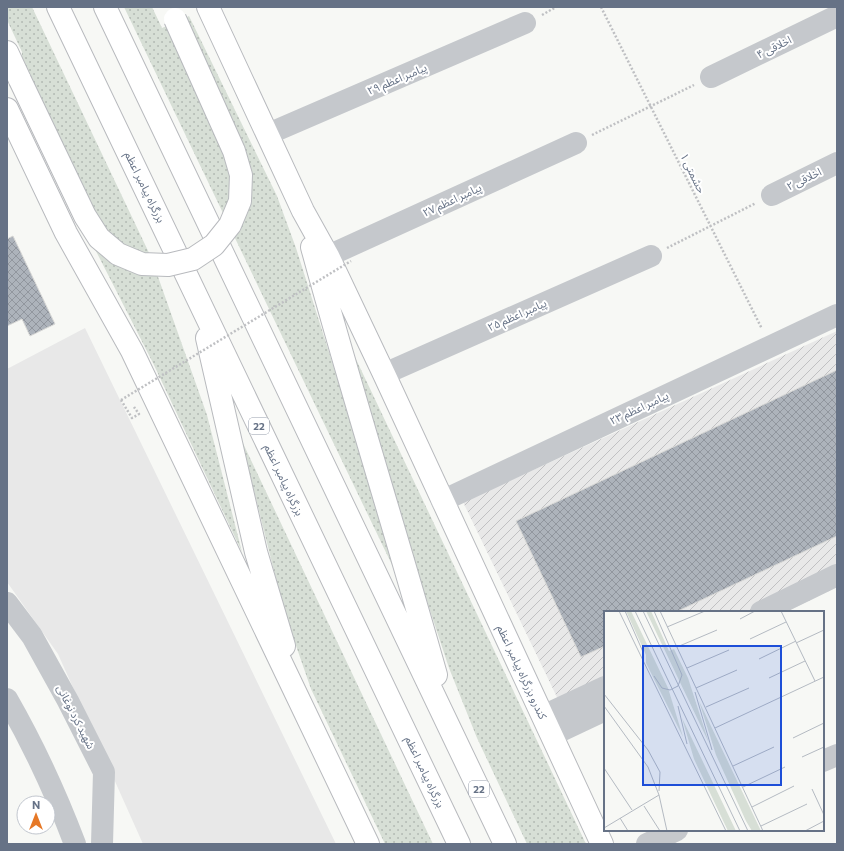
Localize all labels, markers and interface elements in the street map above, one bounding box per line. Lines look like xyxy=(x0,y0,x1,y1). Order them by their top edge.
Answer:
street label: اخلاقی ۴ xyxy=(754,33,794,61)
street label: پیامبر اعظم ۲۹ xyxy=(365,60,430,100)
street label: بزرگراه پیامبر اعظم xyxy=(120,149,168,226)
street label: حشمتی ۱ xyxy=(677,151,709,196)
street label: اخلاقی ۲ xyxy=(784,165,824,193)
street label: پیامبر اعظم ۲۷ xyxy=(420,180,485,222)
street label: پیامبر اعظم ۲۵ xyxy=(485,296,550,336)
street label: پیامبر اعظم ۲۳ xyxy=(607,388,672,430)
road number: 22 xyxy=(249,418,269,434)
street label: بزرگراه پیامبر اعظم xyxy=(259,442,307,519)
inset map xyxy=(604,611,824,831)
street label: کندرو بزرگراه پیامبر اعظم xyxy=(492,623,550,723)
street label: شهید کرد نوغانی xyxy=(54,683,98,752)
street label: بزرگراه پیامبر اعظم xyxy=(400,734,448,811)
road number: 22 xyxy=(469,781,489,797)
north arrow xyxy=(16,795,56,835)
text: N xyxy=(32,798,40,811)

